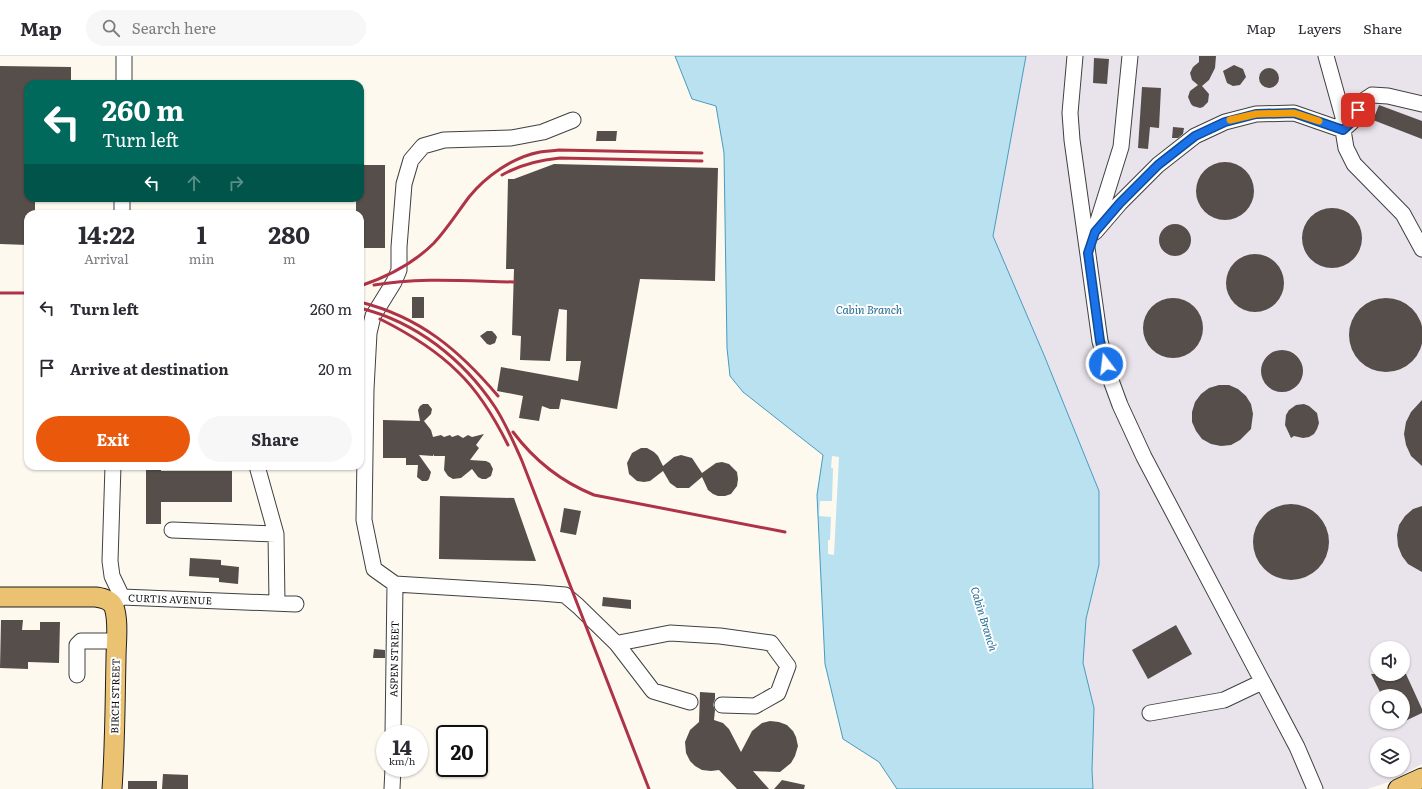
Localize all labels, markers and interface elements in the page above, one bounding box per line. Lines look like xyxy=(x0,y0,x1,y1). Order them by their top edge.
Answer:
search box xyxy=(86,10,366,46)
text: Map xyxy=(20,14,62,42)
text: Search here xyxy=(132,16,216,39)
icon: search xyxy=(100,17,122,39)
text: Map xyxy=(1246,18,1276,38)
text: Layers xyxy=(1298,18,1341,38)
text: Share xyxy=(1363,18,1402,38)
text: 260 m xyxy=(102,88,184,130)
pin xyxy=(1341,93,1375,127)
icon: left xyxy=(36,96,88,148)
icon: arrive xyxy=(1347,99,1369,121)
text: Turn left xyxy=(102,126,179,153)
icon: left xyxy=(141,172,163,194)
icon: ahead xyxy=(183,172,205,194)
icon: right xyxy=(225,172,247,194)
text: 14:22 xyxy=(78,216,135,251)
text: 1 xyxy=(197,216,207,251)
text: 280 xyxy=(268,216,310,251)
text: Arrival xyxy=(84,249,129,268)
text: min xyxy=(189,249,214,268)
text: m xyxy=(283,249,296,268)
icon: left xyxy=(36,297,58,319)
text: Turn left xyxy=(70,297,139,320)
text: 260 m xyxy=(310,297,352,320)
water label: Cabin Branch xyxy=(836,301,903,317)
position arrow xyxy=(1085,343,1127,385)
icon: arrive xyxy=(36,357,58,379)
text: Arrive at destination xyxy=(70,357,229,380)
text: 20 m xyxy=(318,357,352,380)
button: Exit xyxy=(36,416,190,462)
button: Share xyxy=(198,416,352,462)
water label: Cabin Branch xyxy=(968,584,1003,653)
street label: CURTIS AVENUE xyxy=(128,590,212,607)
street label: ASPEN STREET xyxy=(385,621,402,697)
map controls xyxy=(1370,641,1410,777)
button: sound xyxy=(1370,641,1410,681)
street label: BIRCH STREET xyxy=(106,658,123,734)
button: search xyxy=(1370,689,1410,729)
speed limit sign: 20 xyxy=(436,725,488,777)
text: 14 xyxy=(392,731,412,761)
button: layers xyxy=(1370,737,1410,777)
text: km/h xyxy=(389,753,415,768)

